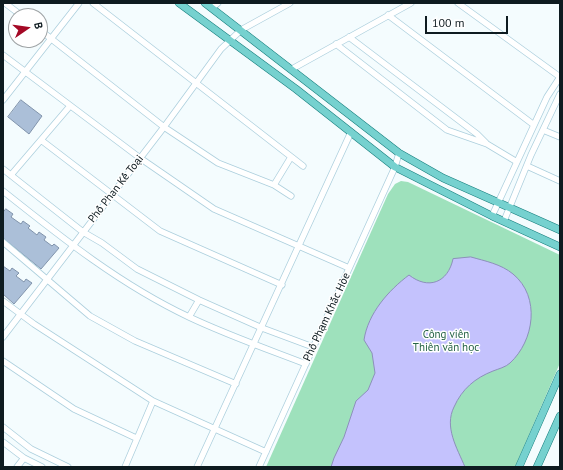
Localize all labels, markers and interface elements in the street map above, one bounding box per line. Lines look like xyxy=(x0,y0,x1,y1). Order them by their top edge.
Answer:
north arrow xyxy=(8,8,48,48)
scale bar xyxy=(427,8,510,34)
text: 100 m xyxy=(432,15,465,30)
text: B xyxy=(31,21,46,30)
street label: Phố Phan Kế Toại xyxy=(86,153,146,225)
street label: Phố Phạm Khắc Hòe xyxy=(301,271,353,363)
park label: Công viên Thiên văn học xyxy=(413,328,479,354)

